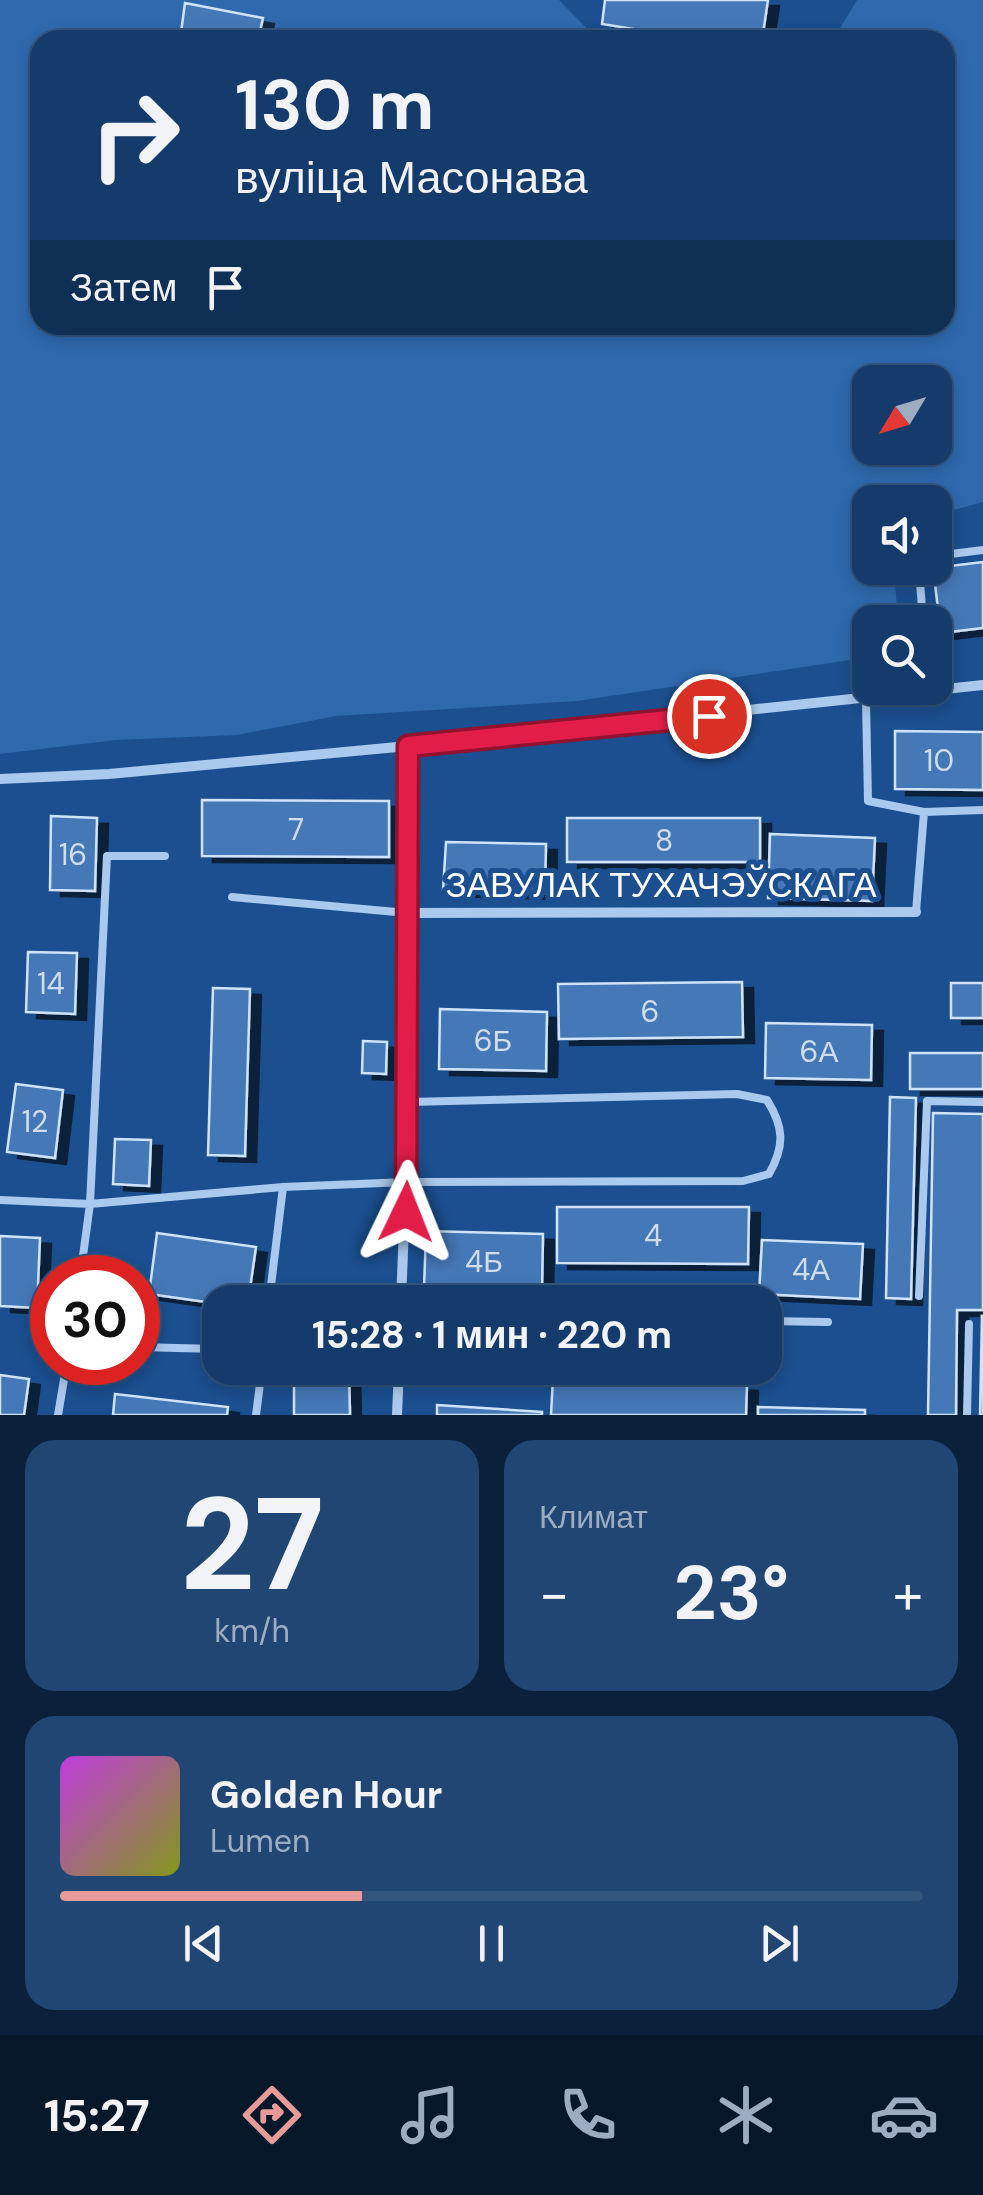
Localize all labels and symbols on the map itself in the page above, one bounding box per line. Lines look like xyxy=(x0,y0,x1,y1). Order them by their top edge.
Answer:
north arrow xyxy=(852,365,952,465)
pin xyxy=(667,674,752,759)
house number: 10 xyxy=(924,741,954,780)
house number: 7 xyxy=(288,810,304,849)
house number: 8 xyxy=(655,821,673,860)
house number: 16 xyxy=(59,835,87,874)
street label: ЗАВУЛАК ТУХАЧЭЎСКАГА xyxy=(445,862,877,908)
house number: 14 xyxy=(37,964,65,1003)
house number: 6 xyxy=(641,992,659,1031)
house number: 6Б xyxy=(474,1021,512,1060)
house number: 6А xyxy=(800,1032,838,1071)
house number: 12 xyxy=(22,1102,48,1141)
position arrow xyxy=(354,1160,458,1264)
house number: 4 xyxy=(644,1216,662,1255)
house number: 4Б xyxy=(465,1242,503,1281)
house number: 4А xyxy=(792,1250,830,1289)
speed limit sign: 30 xyxy=(30,1255,160,1385)

